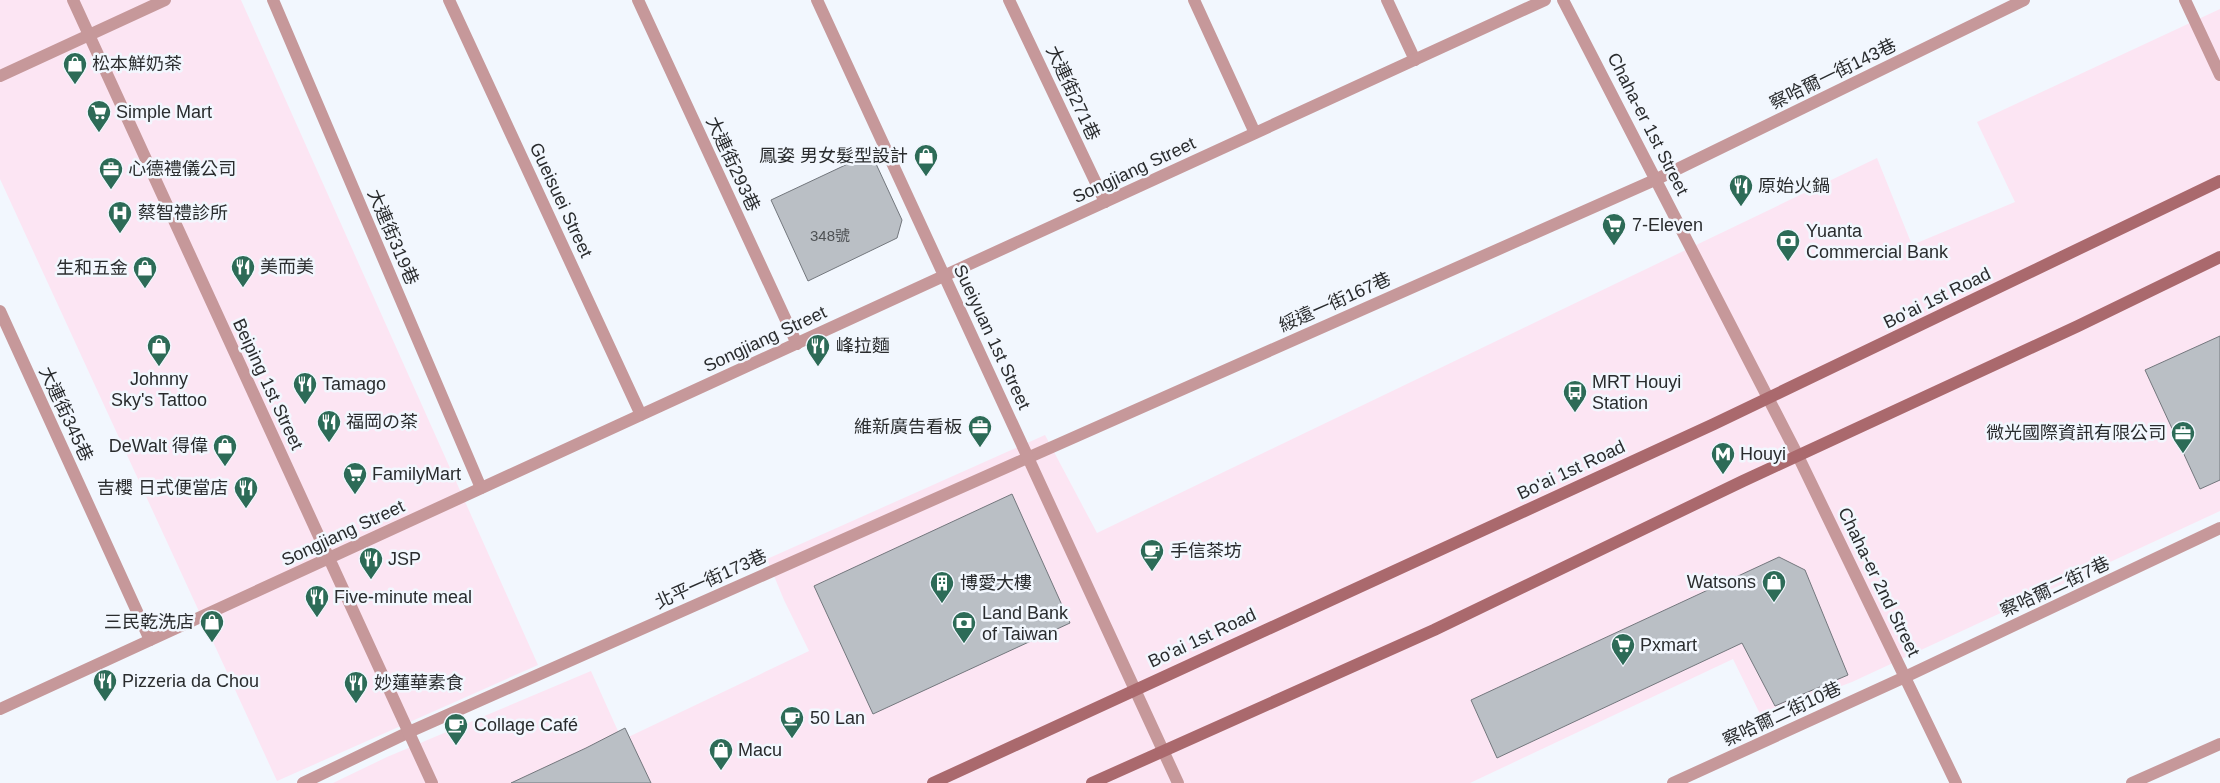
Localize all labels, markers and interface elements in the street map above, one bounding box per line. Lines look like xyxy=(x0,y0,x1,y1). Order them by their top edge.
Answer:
street label: 察哈爾一街143巷 xyxy=(1767,35,1899,113)
street label: 大連街271巷 xyxy=(1042,43,1104,143)
street label: Chaha-er 1st Street xyxy=(1603,49,1693,199)
shop icon: 松本鮮奶茶 xyxy=(62,51,88,85)
place label: 松本鮮奶茶 xyxy=(92,54,182,74)
supermarket icon: Simple Mart xyxy=(86,99,112,133)
place label: Simple Mart xyxy=(116,102,212,122)
street label: 大連街293巷 xyxy=(702,114,764,214)
street label: Songjiang Street xyxy=(1069,133,1199,207)
street label: Gueisuei Street xyxy=(526,140,596,260)
shop icon: 鳳姿 男女髮型設計 xyxy=(913,143,939,177)
place label: 鳳姿 男女髮型設計 xyxy=(759,146,908,166)
office icon: 心德禮儀公司 xyxy=(98,156,124,190)
place label: 心德禮儀公司 xyxy=(128,159,236,179)
restaurant icon: 原始火鍋 xyxy=(1728,173,1754,207)
place label: 原始火鍋 xyxy=(1758,176,1830,196)
street label: 大連街319巷 xyxy=(364,186,422,288)
hospital icon: 蔡智禮診所 xyxy=(107,200,133,234)
place label: 蔡智禮診所 xyxy=(138,203,228,223)
supermarket icon: 7-Eleven xyxy=(1601,212,1627,246)
place label: 7-Eleven xyxy=(1632,215,1703,235)
place label: Yuanta Commercial Bank xyxy=(1806,221,1949,262)
house number: 348號 xyxy=(810,227,850,244)
bank icon: Yuanta Commercial Bank xyxy=(1775,228,1801,262)
restaurant icon: 美而美 xyxy=(230,254,256,288)
shop icon: 生和五金 xyxy=(132,255,158,289)
place label: 美而美 xyxy=(260,257,314,277)
place label: 生和五金 xyxy=(56,258,128,278)
street label: Sueiyuan 1st Street xyxy=(950,262,1034,412)
street label: Bo'ai 1st Road xyxy=(1880,263,1994,333)
street label: 綏遠一街167巷 xyxy=(1276,268,1394,336)
street label: Songjiang Street xyxy=(700,302,830,376)
street label: Beiping 1st Street xyxy=(229,315,307,453)
shop icon: Johnny Sky's Tattoo xyxy=(146,333,172,367)
restaurant icon: 峰拉麵 xyxy=(805,333,831,367)
place label: 峰拉麵 xyxy=(836,336,890,356)
street label: 大連街345巷 xyxy=(35,364,97,464)
place label: Johnny Sky's Tattoo xyxy=(111,369,207,410)
restaurant icon: Tamago xyxy=(292,371,318,405)
place label: MRT Houyi Station xyxy=(1592,372,1681,413)
place label: Tamago xyxy=(322,374,386,394)
bus stop icon: MRT Houyi Station xyxy=(1562,379,1588,413)
restaurant icon: 福岡の茶 xyxy=(316,409,342,443)
place label: 福岡の茶 xyxy=(346,412,418,432)
office icon: 維新廣告看板 xyxy=(967,414,993,448)
place label: 維新廣告看板 xyxy=(854,417,962,437)
office icon: 微光國際資訊有限公司 xyxy=(2170,420,2196,454)
place label: 微光國際資訊有限公司 xyxy=(1986,423,2166,443)
shop icon: DeWalt 得偉 xyxy=(212,433,238,467)
place label: DeWalt 得偉 xyxy=(109,436,208,456)
street label: Bo'ai 1st Road xyxy=(1514,436,1628,504)
metro station icon: Houyi xyxy=(1710,441,1736,475)
place label: Houyi xyxy=(1740,444,1786,464)
supermarket icon: FamilyMart xyxy=(342,461,368,495)
place label: FamilyMart xyxy=(372,464,461,484)
restaurant icon: 吉櫻 日式便當店 xyxy=(233,475,259,509)
place label: 吉櫻 日式便當店 xyxy=(97,478,228,498)
street label: Songjiang Street xyxy=(278,496,408,570)
street label: Chaha-er 2nd Street xyxy=(1834,504,1924,660)
cafe icon: 手信茶坊 xyxy=(1139,538,1165,572)
place label: 手信茶坊 xyxy=(1170,541,1242,561)
street label: 北平一街173巷 xyxy=(652,545,770,613)
restaurant icon: JSP xyxy=(358,546,384,580)
place label: JSP xyxy=(388,549,421,569)
street label: 察哈爾二街7巷 xyxy=(1997,553,2113,621)
shop icon: Watsons xyxy=(1761,569,1787,603)
building icon: 博愛大樓 xyxy=(929,570,955,604)
place label: Watsons xyxy=(1687,572,1756,592)
place label: 博愛大樓 xyxy=(960,573,1032,593)
restaurant icon: Five-minute meal xyxy=(304,584,330,618)
place label: Five-minute meal xyxy=(334,587,472,607)
place label: Land Bank of Taiwan xyxy=(982,603,1069,644)
street label: Bo'ai 1st Road xyxy=(1145,604,1259,672)
shop icon: 三民乾洗店 xyxy=(199,609,225,643)
bank icon: Land Bank of Taiwan xyxy=(951,610,977,644)
place label: 三民乾洗店 xyxy=(104,612,194,632)
supermarket icon: Pxmart xyxy=(1610,632,1636,666)
place label: Pxmart xyxy=(1640,635,1697,655)
restaurant icon: Pizzeria da Chou xyxy=(92,668,118,702)
restaurant icon: 妙蓮華素食 xyxy=(343,670,369,704)
place label: Pizzeria da Chou xyxy=(122,671,259,691)
place label: 妙蓮華素食 xyxy=(374,673,464,693)
street label: 察哈爾二街10巷 xyxy=(1720,678,1844,750)
cafe icon: 50 Lan xyxy=(779,705,805,739)
place label: 50 Lan xyxy=(810,708,865,728)
cafe icon: Collage Café xyxy=(443,712,469,746)
place label: Collage Café xyxy=(474,715,578,735)
shop icon: Macu xyxy=(708,737,734,771)
place label: Macu xyxy=(738,740,782,760)

